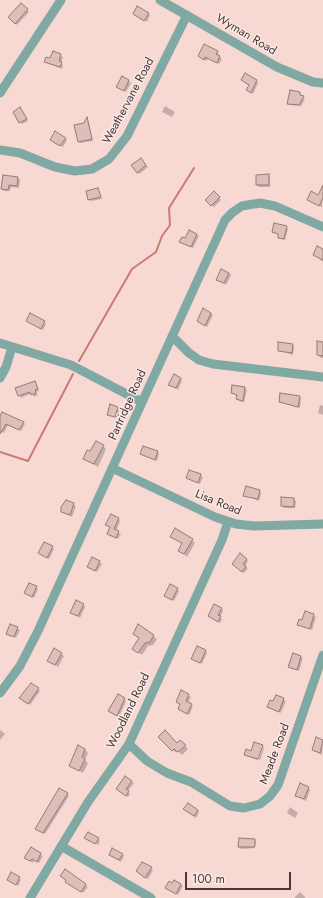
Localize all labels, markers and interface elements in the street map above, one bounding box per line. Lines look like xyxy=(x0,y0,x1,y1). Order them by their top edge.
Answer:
street label: Wyman Road xyxy=(213,11,279,59)
street label: Weathervane Road xyxy=(100,55,158,147)
street label: Partridge Road xyxy=(106,368,150,442)
street label: Lisa Road xyxy=(193,487,243,519)
street label: Woodland Road xyxy=(105,671,153,751)
street label: Meade Road xyxy=(257,721,293,787)
scale bar xyxy=(187,864,293,890)
text: 100 m xyxy=(192,870,225,888)

